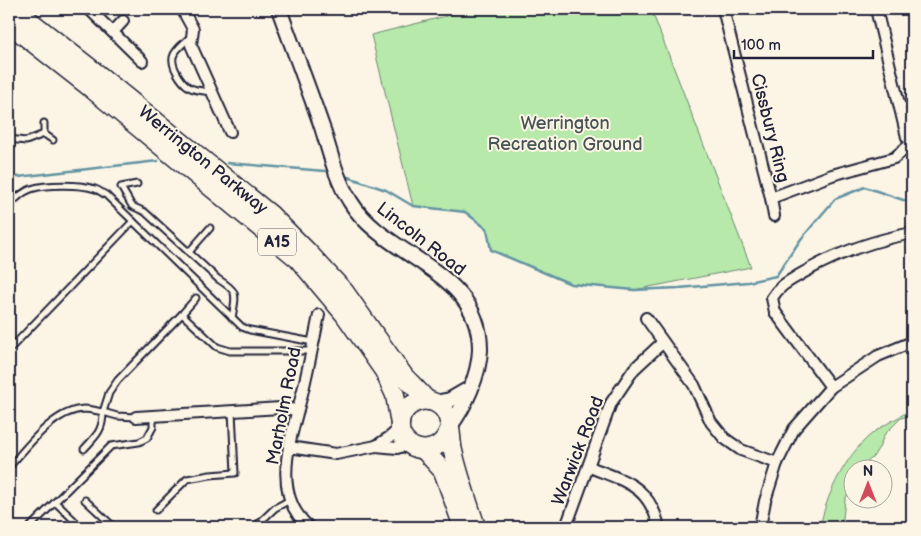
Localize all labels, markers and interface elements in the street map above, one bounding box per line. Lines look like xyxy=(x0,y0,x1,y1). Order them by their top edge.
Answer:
scale bar xyxy=(734,28,872,60)
text: 100 m xyxy=(741,36,781,55)
street label: Cissbury Ring xyxy=(746,71,794,185)
street label: Werrington Parkway xyxy=(134,101,273,219)
park label: Werrington Recreation Ground xyxy=(487,113,643,155)
street label: Lincoln Road xyxy=(372,198,470,280)
road number: A15 xyxy=(258,228,296,256)
street label: Marholm Road xyxy=(262,345,306,467)
street label: Warwick Road xyxy=(548,393,608,509)
north arrow xyxy=(844,458,894,508)
text: N xyxy=(863,463,873,480)

